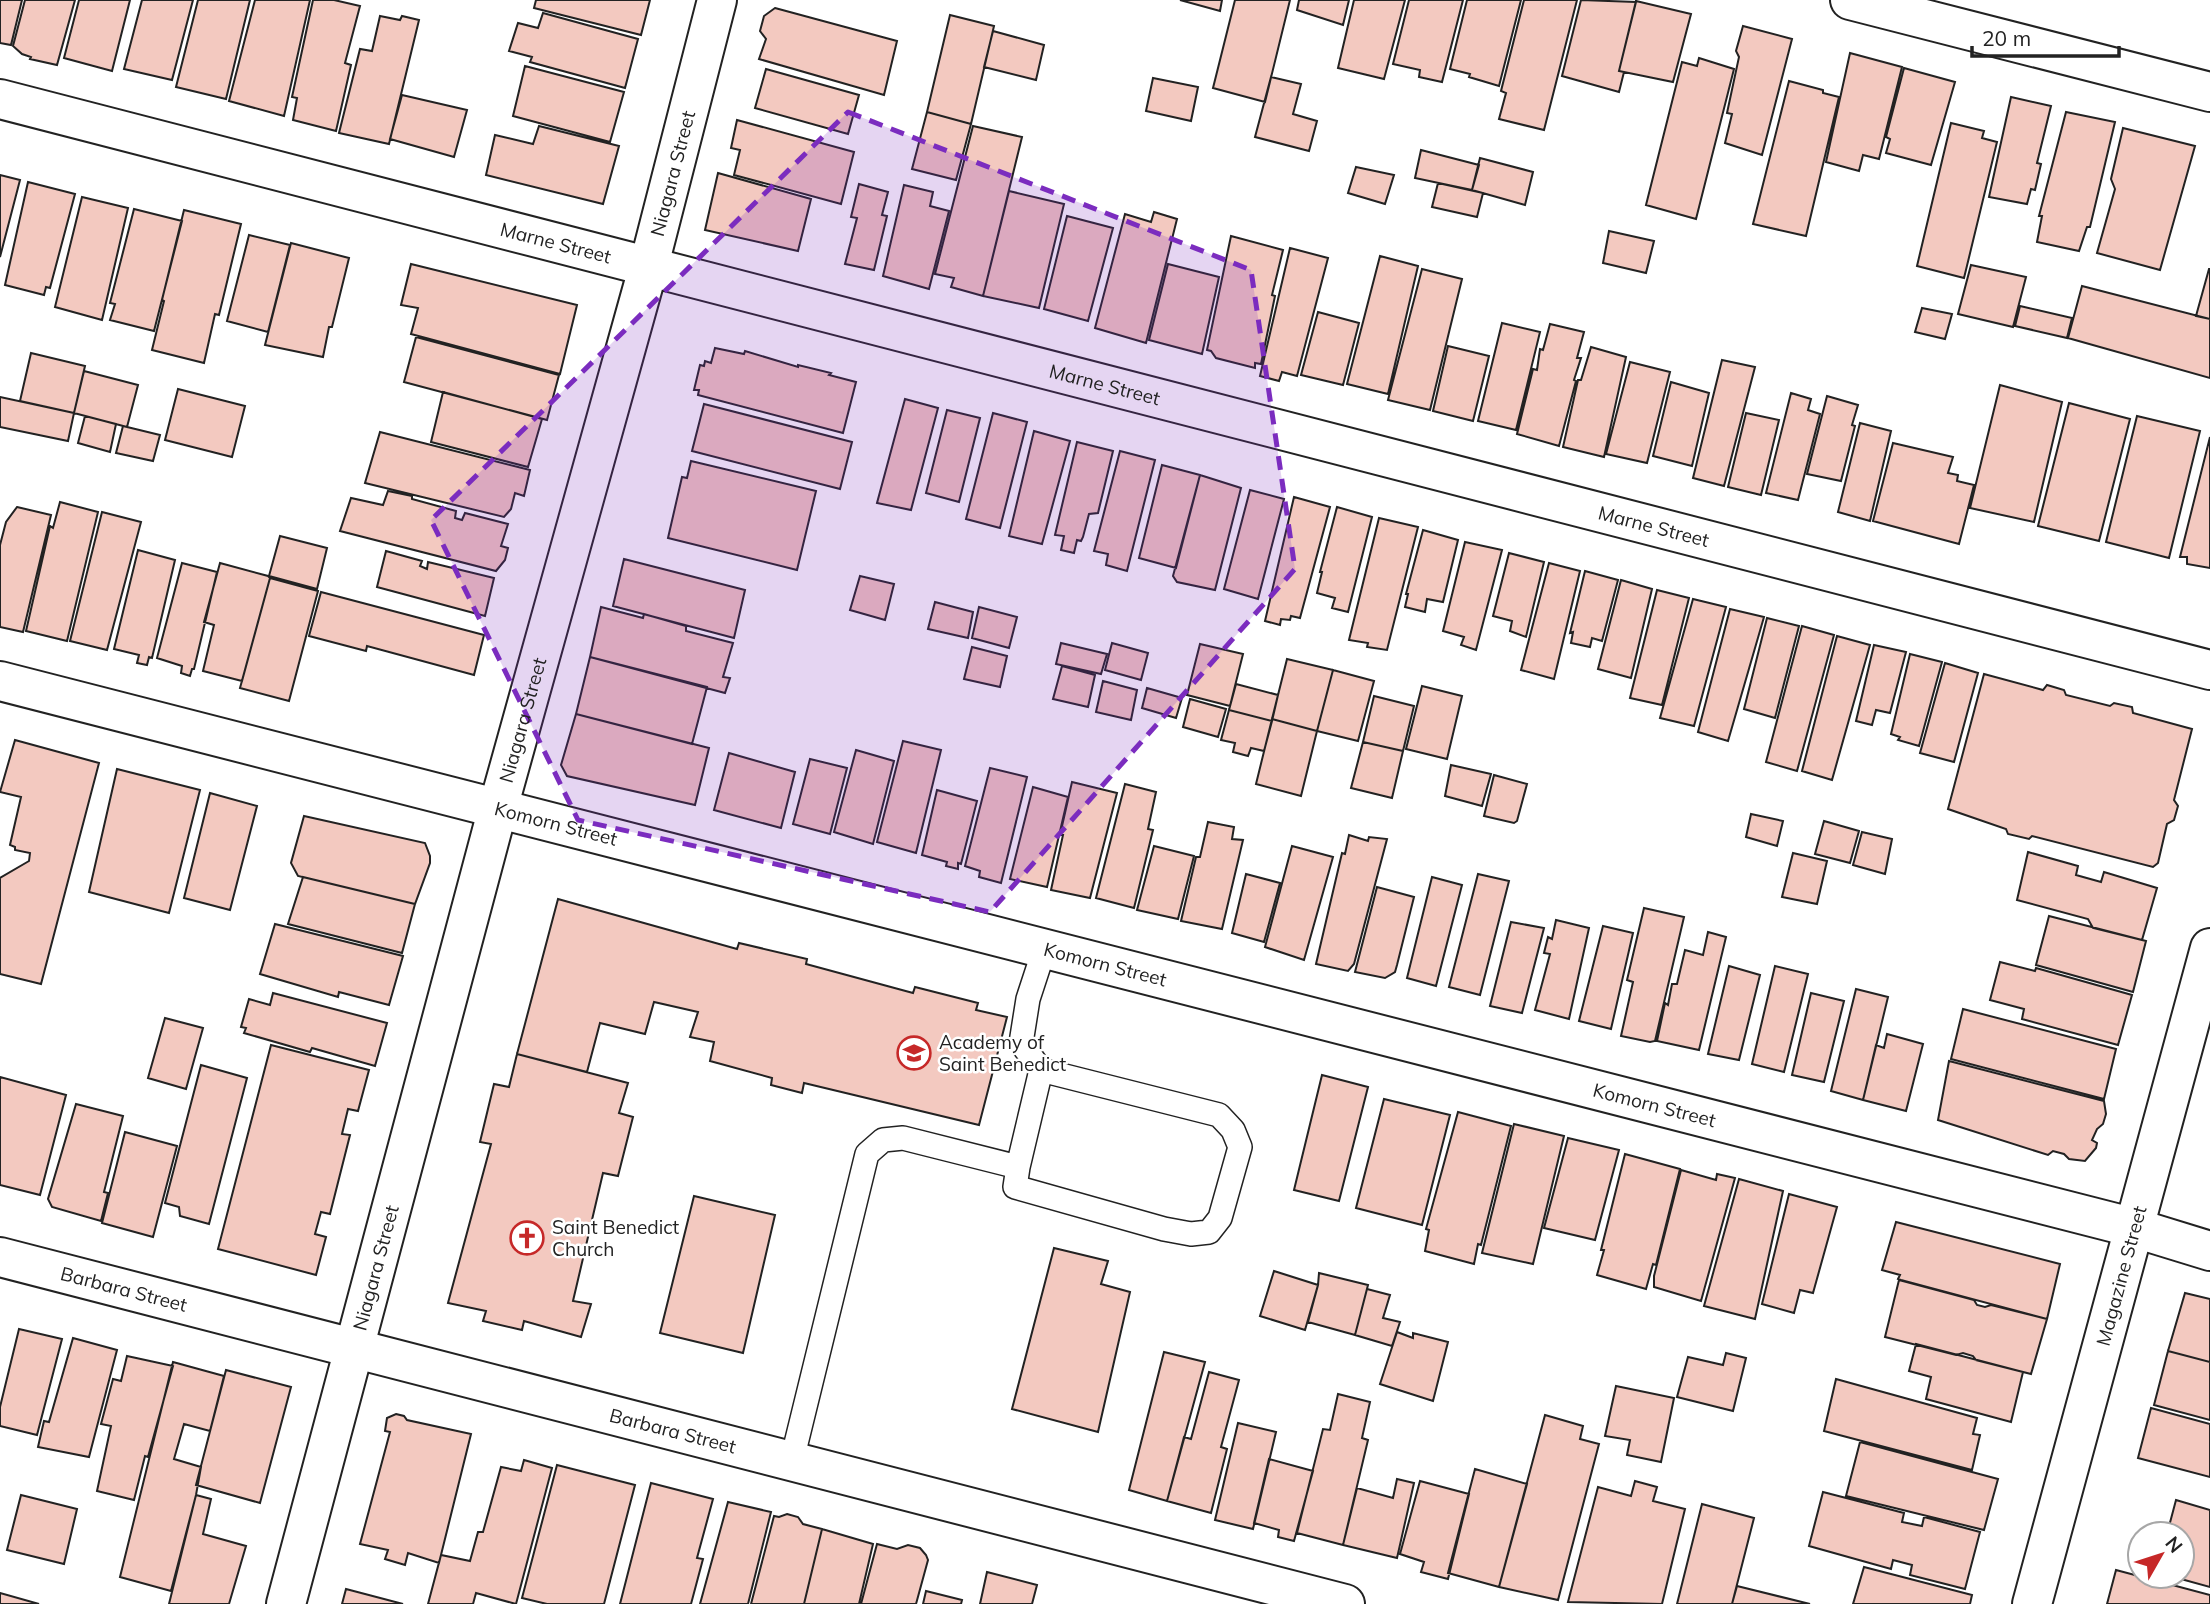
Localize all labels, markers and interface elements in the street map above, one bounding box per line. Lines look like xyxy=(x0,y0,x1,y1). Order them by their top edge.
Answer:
scale bar xyxy=(1972,14,2119,58)
text: 20 m xyxy=(1982,25,2031,51)
street label: Niagara Street xyxy=(645,108,700,239)
street label: Marne Street xyxy=(498,217,614,269)
street label: Marne Street xyxy=(1047,359,1163,410)
street label: Marne Street xyxy=(1596,500,1712,552)
street label: Niagara Street xyxy=(494,654,551,785)
street label: Komorn Street xyxy=(492,796,620,851)
street label: Komorn Street xyxy=(1041,937,1170,992)
place label: Academy of Saint Benedict xyxy=(939,1030,1067,1076)
school or university icon: Academy of Saint Benedict xyxy=(895,1034,933,1072)
street label: Komorn Street xyxy=(1591,1078,1719,1132)
street label: Niagara Street xyxy=(347,1202,404,1333)
street label: Magazine Street xyxy=(2091,1203,2152,1349)
place label: Saint Benedict Church xyxy=(552,1215,680,1261)
church icon: Saint Benedict Church xyxy=(508,1219,546,1257)
street label: Barbara Street xyxy=(58,1261,190,1317)
street label: Barbara Street xyxy=(607,1403,739,1459)
north arrow xyxy=(2126,1520,2196,1590)
text: N xyxy=(2160,1531,2188,1557)

